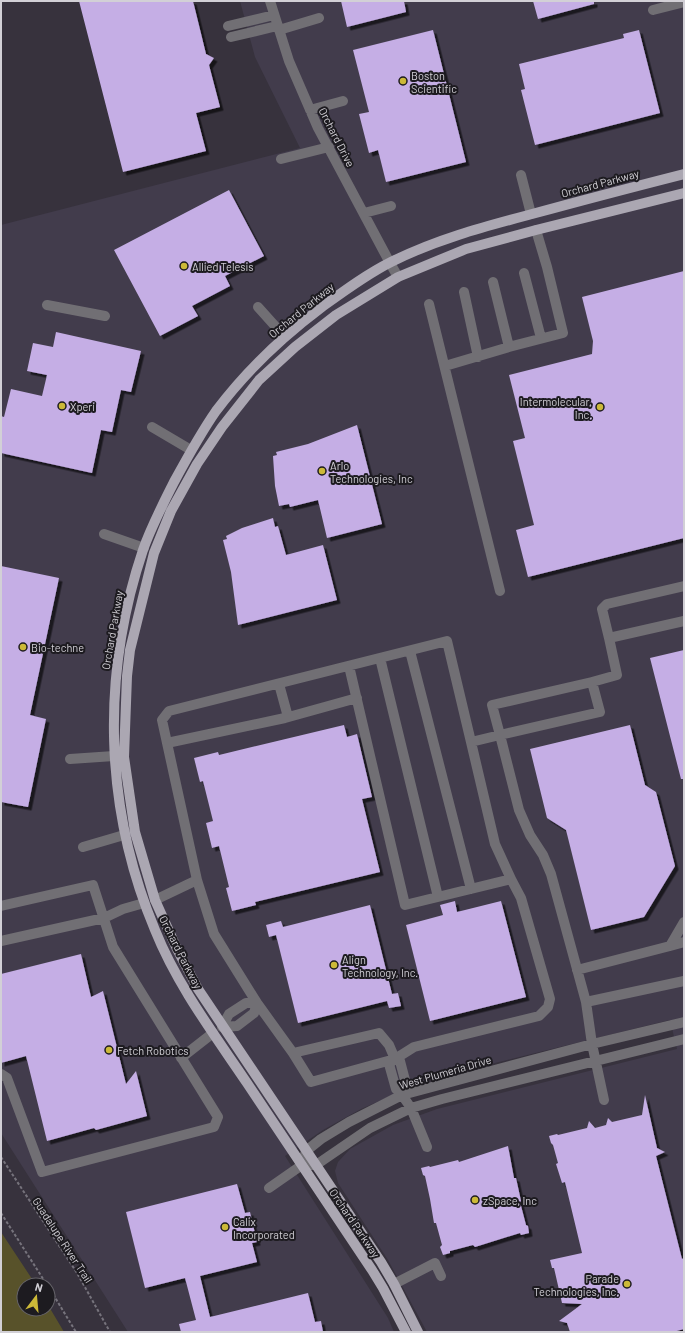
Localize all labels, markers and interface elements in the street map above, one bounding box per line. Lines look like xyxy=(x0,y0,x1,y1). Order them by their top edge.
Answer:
place label: Boston Scientific xyxy=(411,69,457,95)
marker: Boston Scientific xyxy=(398,76,408,86)
street label: Orchard Drive xyxy=(317,105,358,169)
street label: Orchard Parkway xyxy=(560,166,640,200)
place label: Allied Telesis xyxy=(192,260,254,273)
marker: Allied Telesis xyxy=(179,261,189,271)
street label: Orchard Parkway xyxy=(266,280,336,340)
place label: Intermolecular, Inc. xyxy=(520,395,592,421)
place label: Xperi xyxy=(70,400,95,413)
marker: Xperi xyxy=(57,401,67,411)
marker: Intermolecular, Inc. xyxy=(595,402,605,412)
place label: Arlo Technologies, Inc xyxy=(330,459,413,485)
marker: Arlo Technologies, Inc xyxy=(317,466,327,476)
street label: Orchard Parkway xyxy=(99,589,125,671)
place label: Bio-techne xyxy=(31,641,84,654)
marker: Bio-techne xyxy=(18,642,28,652)
street label: Orchard Parkway xyxy=(157,913,205,991)
place label: Align Technology, Inc. xyxy=(342,953,418,979)
marker: Align Technology, Inc. xyxy=(329,960,339,970)
place label: Fetch Robotics xyxy=(117,1044,189,1057)
marker: Fetch Robotics xyxy=(104,1045,114,1055)
street label: West Plumeria Drive xyxy=(397,1053,493,1091)
street label: Orchard Parkway xyxy=(327,1186,383,1260)
place label: zSpace, Inc xyxy=(483,1194,537,1207)
street label: Guadalupe River Trail xyxy=(30,1195,96,1285)
marker: zSpace, Inc xyxy=(470,1195,480,1205)
place label: Calix Incorporated xyxy=(233,1215,295,1241)
marker: Calix Incorporated xyxy=(220,1222,230,1232)
place label: Parade Technologies, Inc. xyxy=(534,1272,619,1298)
north arrow xyxy=(16,1277,56,1317)
marker: Parade Technologies, Inc. xyxy=(622,1279,632,1289)
text: N xyxy=(34,1280,44,1294)

